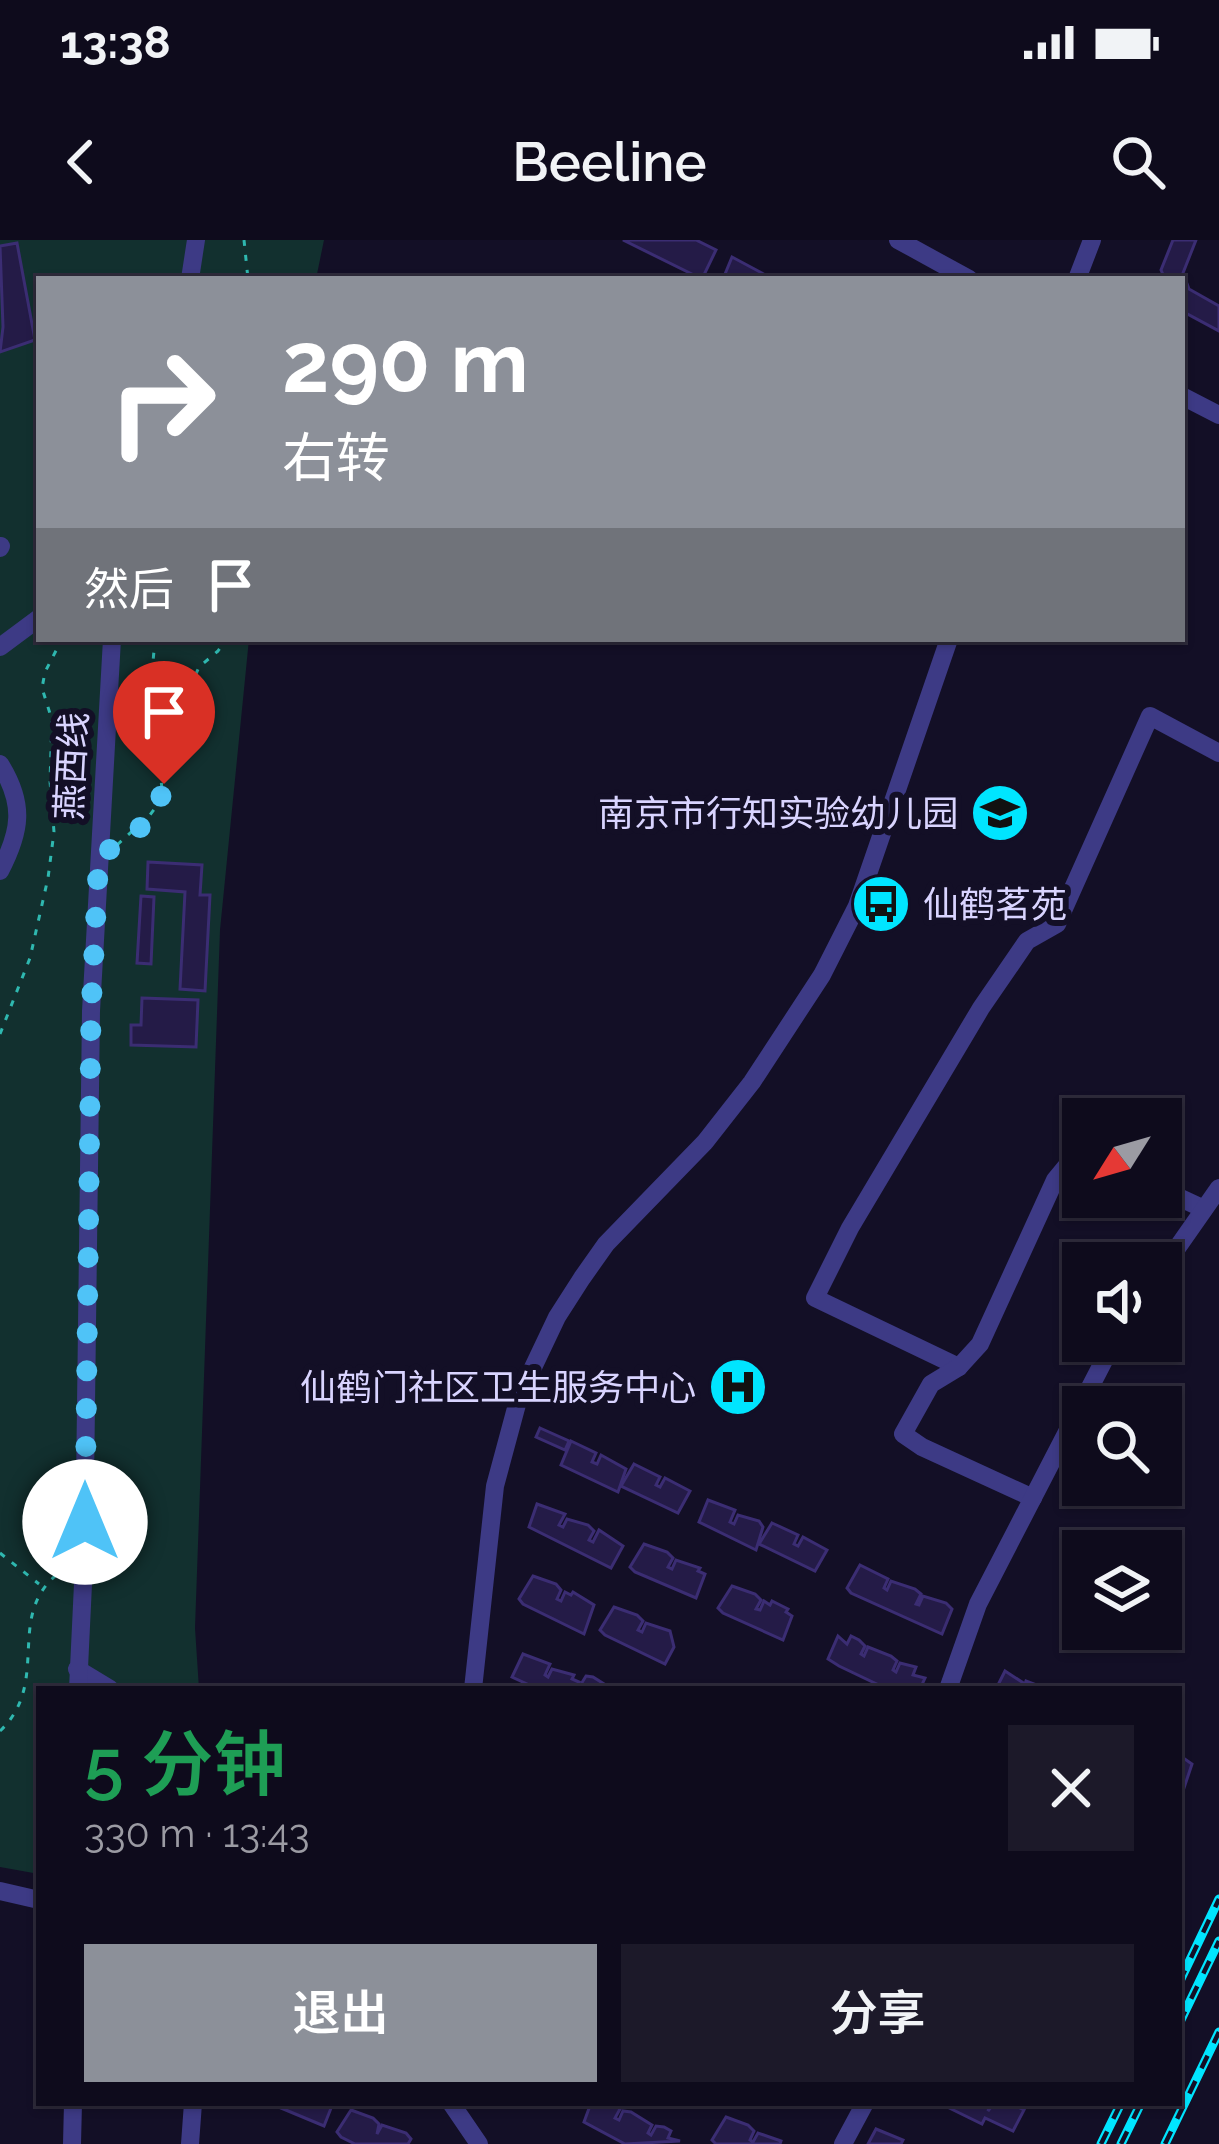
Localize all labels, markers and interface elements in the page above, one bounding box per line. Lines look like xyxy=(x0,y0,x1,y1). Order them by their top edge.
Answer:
text: 13:38 xyxy=(60,16,171,69)
icon: back xyxy=(48,129,114,195)
icon: search xyxy=(1105,129,1171,195)
text: Beeline xyxy=(512,130,707,194)
text: 290 m xyxy=(282,313,529,412)
icon: right xyxy=(84,324,240,480)
text: 右转 xyxy=(282,426,390,490)
icon: arrive xyxy=(198,552,264,618)
text: 然后 xyxy=(84,563,174,616)
pin xyxy=(113,661,215,784)
icon: arrive xyxy=(131,679,197,745)
street label: 燕西线 xyxy=(47,711,95,821)
school or university icon: 南京市行知实验幼儿园 xyxy=(969,782,1031,844)
place label: 南京市行知实验幼儿园 xyxy=(598,792,958,834)
bus stop icon: 仙鹤茗苑 xyxy=(850,873,912,935)
place label: 仙鹤茗苑 xyxy=(923,883,1067,925)
north arrow xyxy=(1062,1098,1182,1218)
map controls xyxy=(1062,1098,1182,1650)
button: sound xyxy=(1062,1242,1182,1362)
hospital icon: 仙鹤门社区卫生服务中心 xyxy=(707,1356,769,1418)
place label: 仙鹤门社区卫生服务中心 xyxy=(300,1366,696,1408)
button: search xyxy=(1062,1386,1182,1506)
position arrow xyxy=(22,1459,148,1585)
button: layers xyxy=(1062,1530,1182,1650)
text: 5 分钟 xyxy=(84,1722,285,1807)
button: close xyxy=(1008,1725,1134,1851)
text: 330 m · 13:43 xyxy=(84,1810,310,1856)
button: 退出 xyxy=(84,1944,597,2082)
button: 分享 xyxy=(621,1944,1134,2082)

